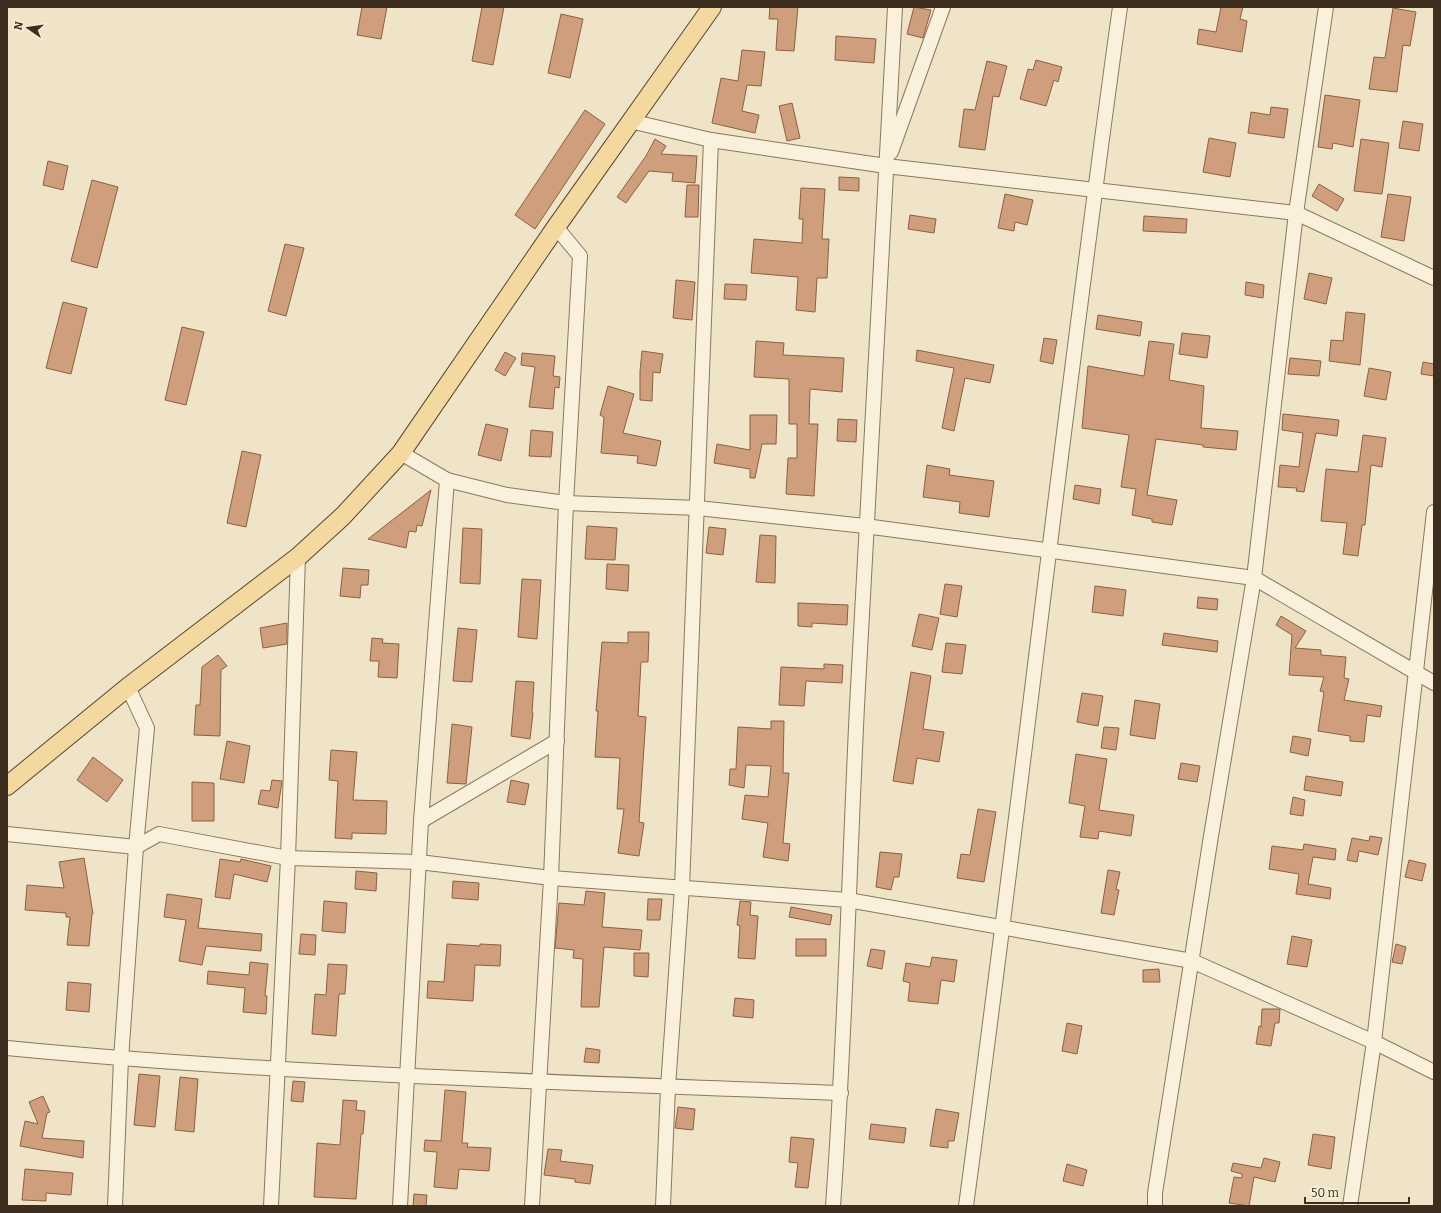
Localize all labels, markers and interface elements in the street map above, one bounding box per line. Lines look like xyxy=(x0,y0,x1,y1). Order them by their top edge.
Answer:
north arrow xyxy=(8,8,48,48)
text: N xyxy=(11,20,26,31)
scale bar xyxy=(1305,1179,1409,1205)
text: 50 m xyxy=(1311,1186,1340,1200)

